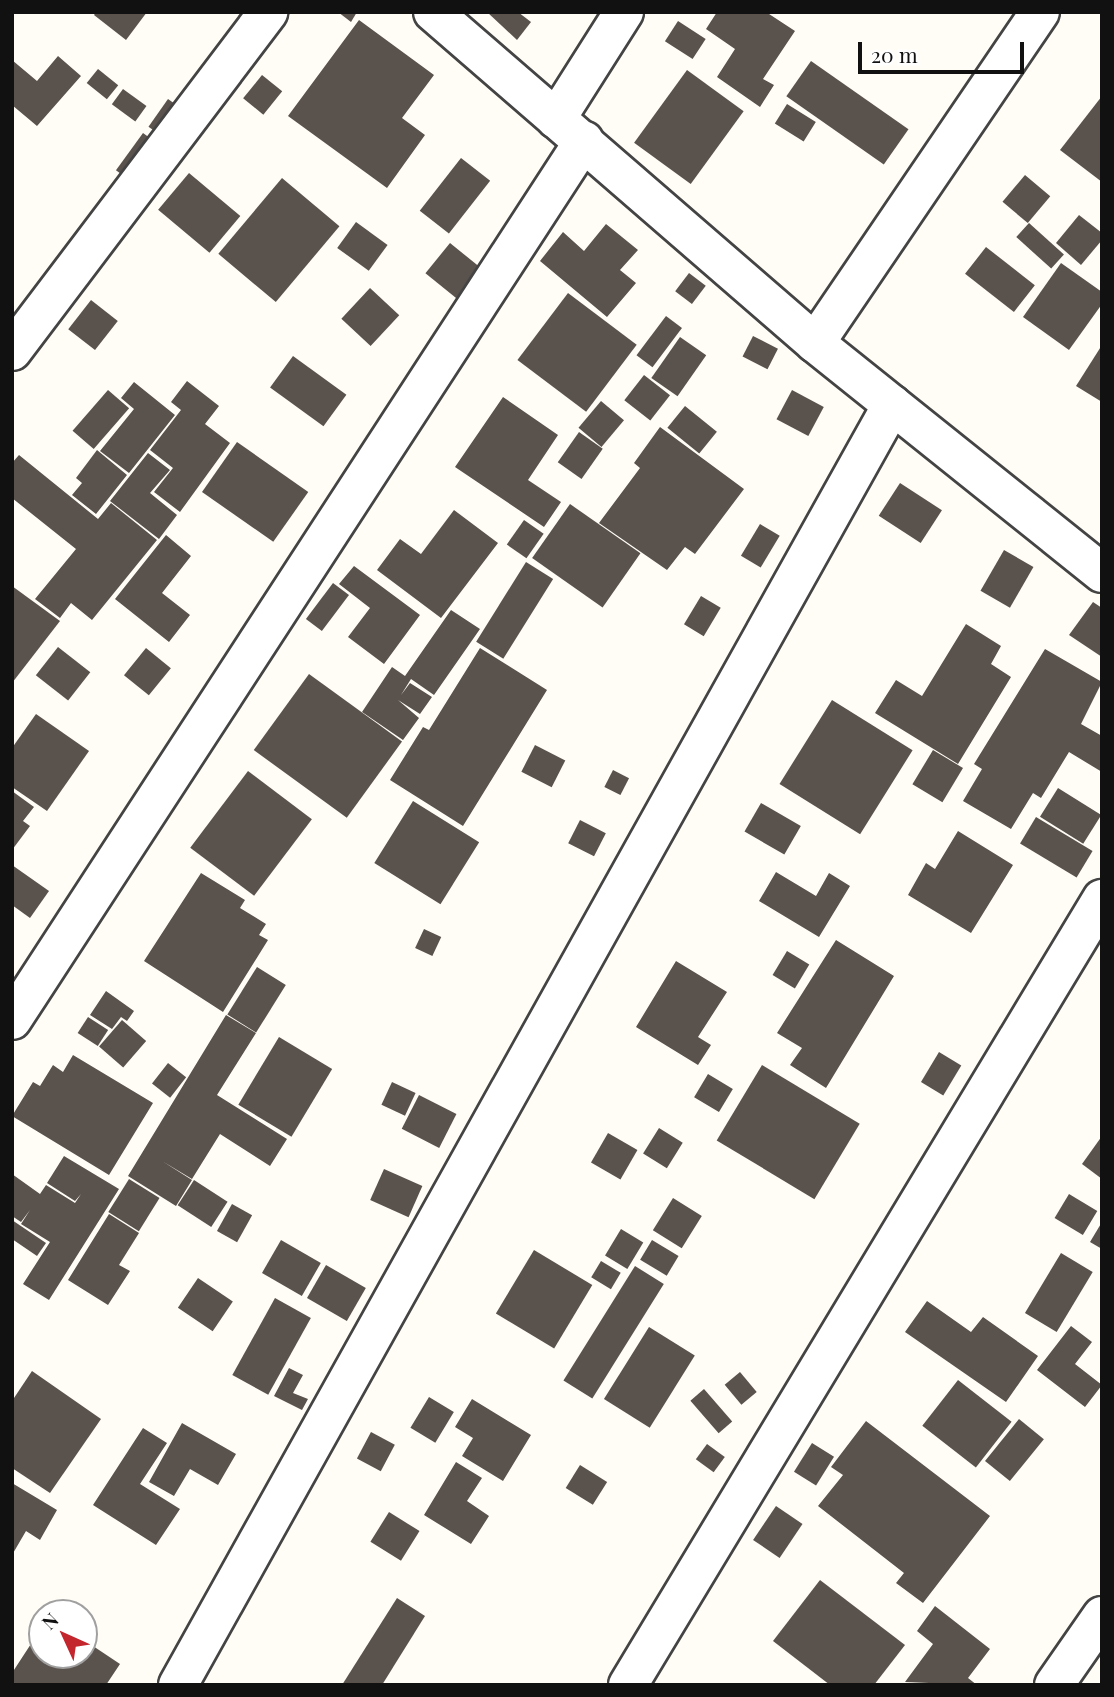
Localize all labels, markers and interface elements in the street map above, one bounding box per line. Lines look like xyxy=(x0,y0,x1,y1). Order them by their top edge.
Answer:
scale bar xyxy=(862,28,1028,72)
text: 20 m xyxy=(871,40,918,68)
north arrow xyxy=(28,1599,98,1669)
text: N xyxy=(36,1607,64,1635)

